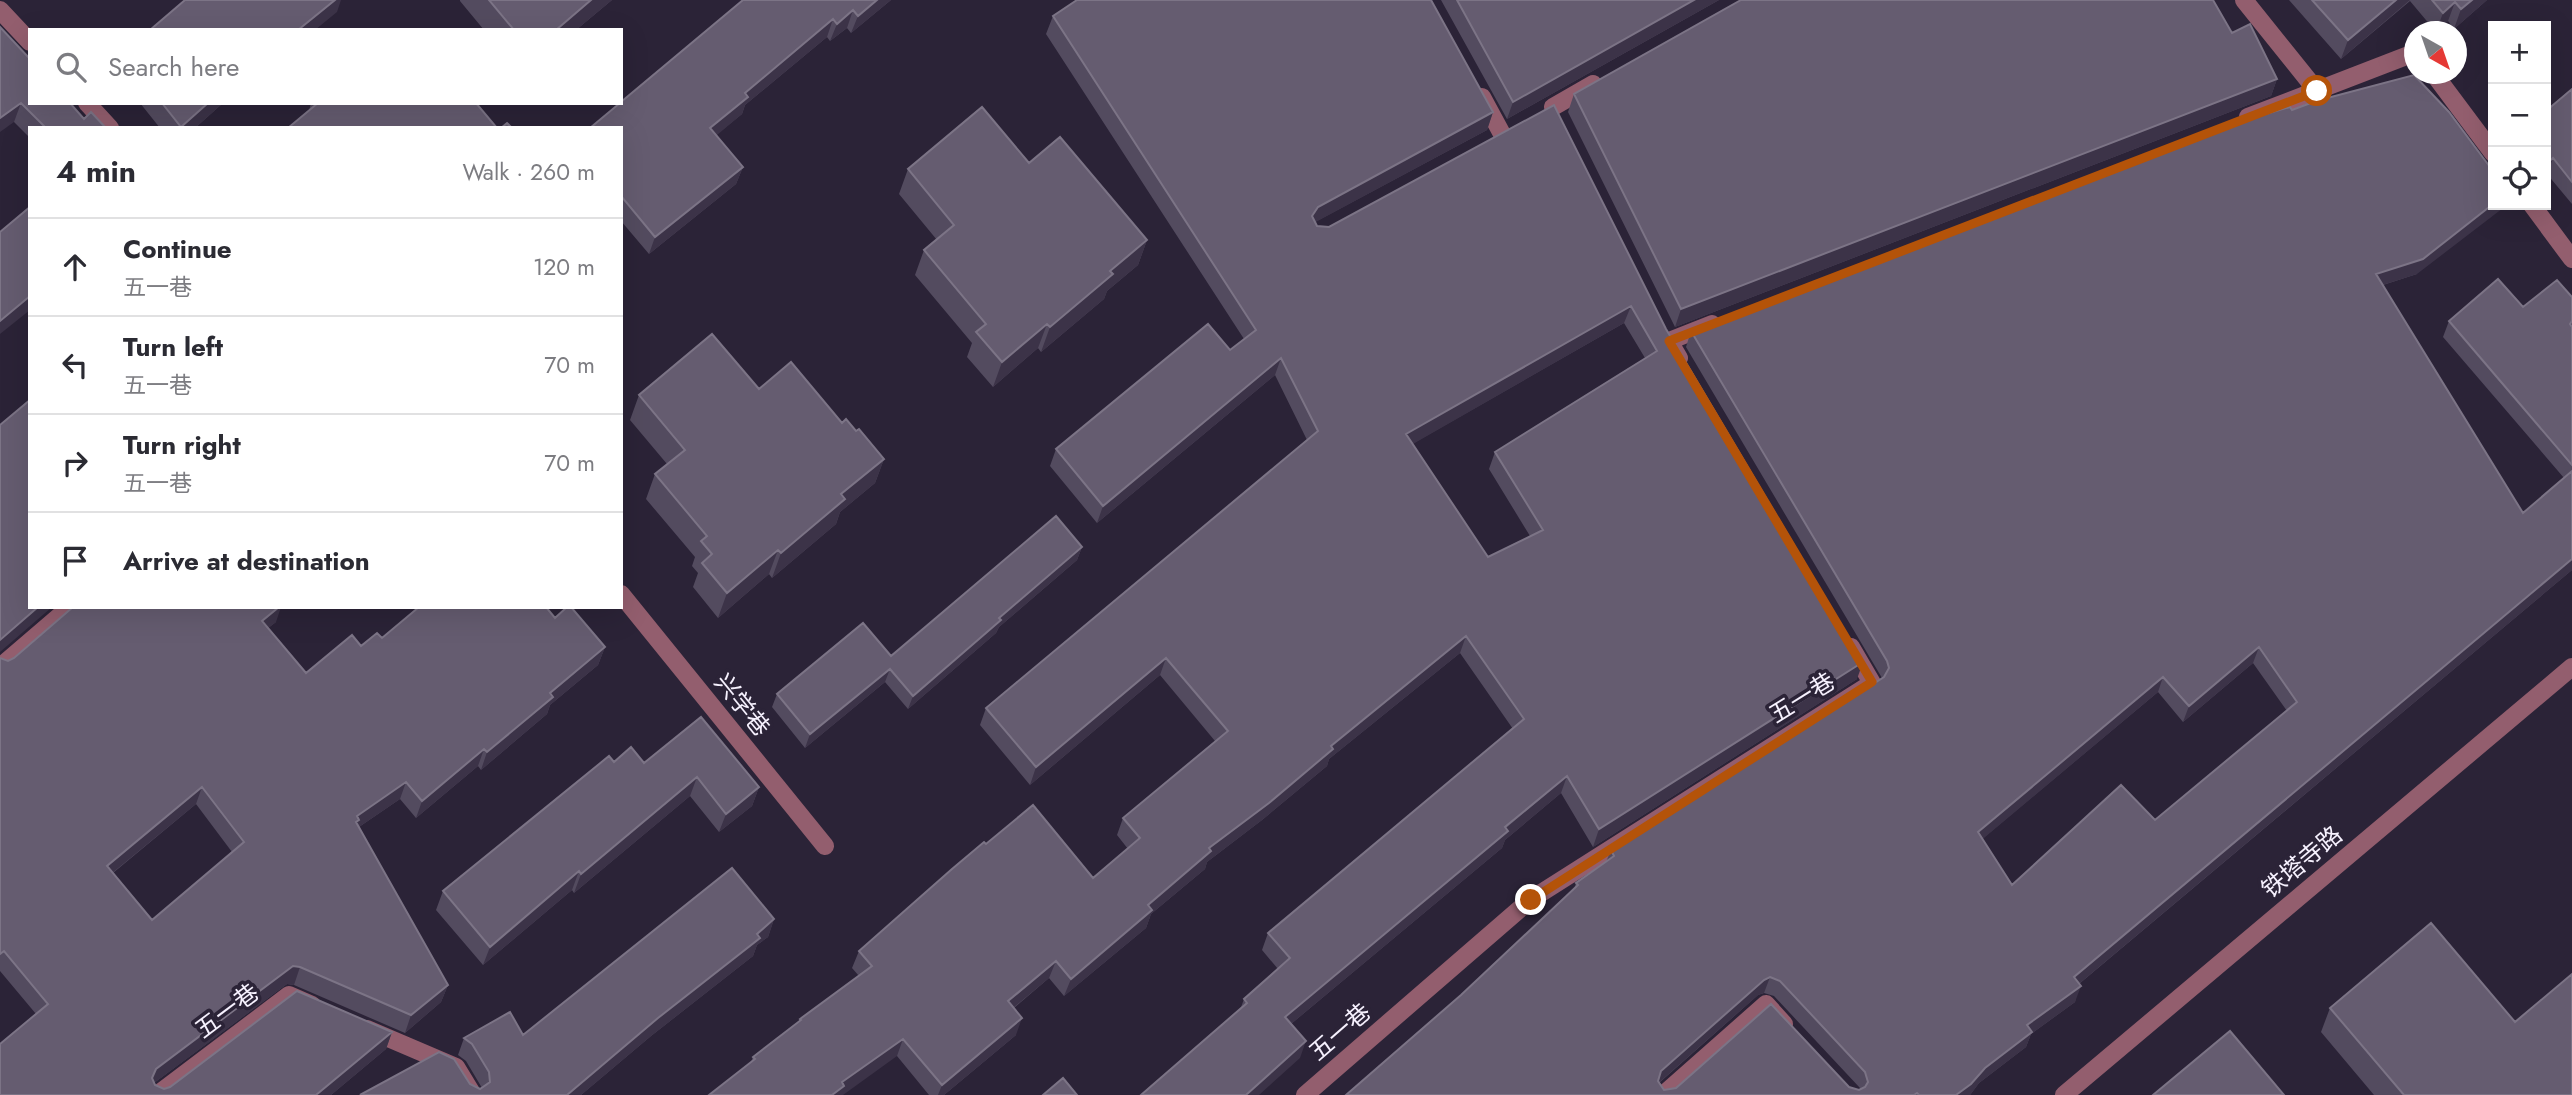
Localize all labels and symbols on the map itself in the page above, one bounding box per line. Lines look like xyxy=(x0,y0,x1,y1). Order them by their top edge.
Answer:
north arrow xyxy=(2404,21,2467,84)
route start xyxy=(2301,75,2332,106)
street label: 五一巷 xyxy=(1762,664,1842,731)
street label: 兴学巷 xyxy=(706,666,779,744)
street label: 铁塔寺路 xyxy=(2254,817,2350,906)
route end xyxy=(1515,884,1546,915)
street label: 五一巷 xyxy=(187,975,266,1046)
street label: 五一巷 xyxy=(1301,995,1378,1068)

